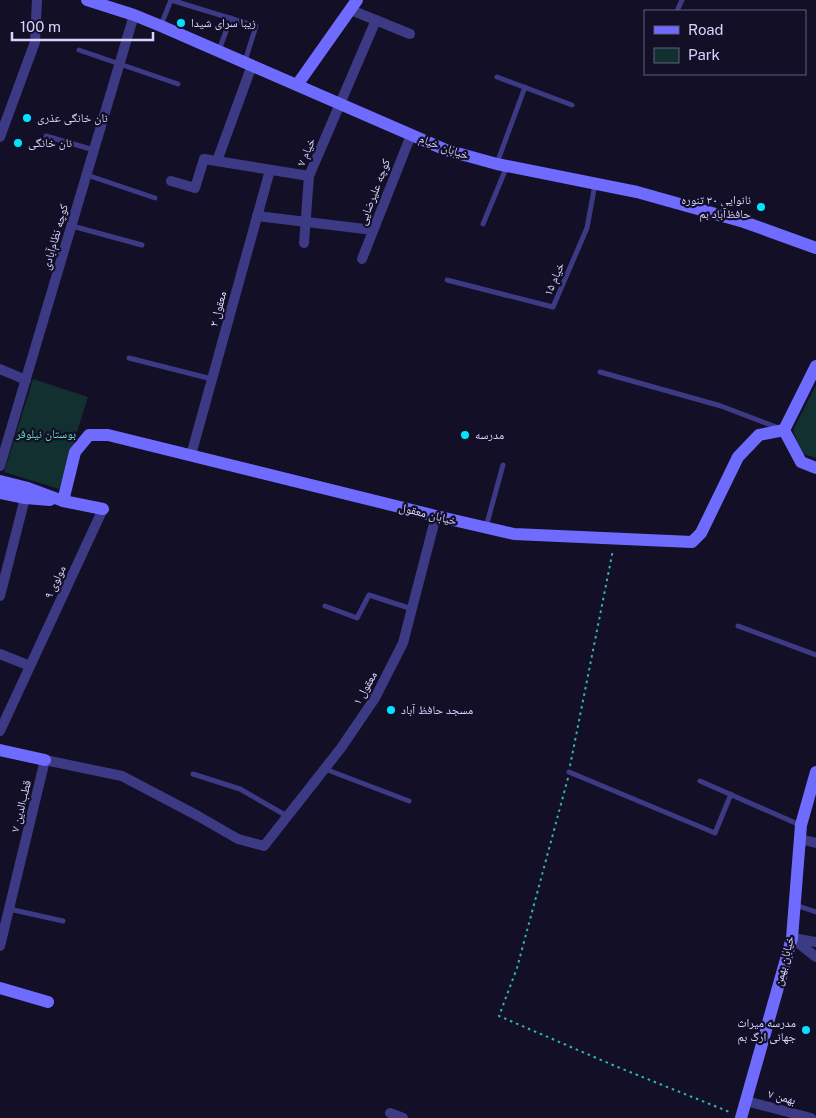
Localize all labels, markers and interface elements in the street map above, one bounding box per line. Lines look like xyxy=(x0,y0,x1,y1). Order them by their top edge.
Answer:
scale bar xyxy=(12,10,154,42)
legend xyxy=(644,10,806,75)
place label: زیبا سرای شیدا xyxy=(191,16,256,30)
marker: زیبا سرای شیدا xyxy=(175,17,187,29)
text: 100 m xyxy=(20,18,61,35)
text: Road xyxy=(688,21,724,38)
text: Park xyxy=(688,46,720,63)
place label: نان خانگی عذری xyxy=(37,111,108,125)
marker: نان خانگی عذری xyxy=(21,112,33,124)
street label: خیابان خیام xyxy=(417,132,471,164)
place label: نان خانگی xyxy=(28,136,72,150)
street label: خیام ۷ xyxy=(294,136,319,169)
marker: نان خانگی xyxy=(12,137,24,149)
street label: کوچه علیرضایی xyxy=(355,157,393,227)
place label: نانوایی ۳۰ تنوره حافظ‌آباد بم xyxy=(681,193,751,222)
marker: نانوایی ۳۰ تنوره حافظ‌آباد بم xyxy=(755,201,767,213)
street label: کوچه نظام‌آبادی xyxy=(39,202,72,272)
street label: خیام ۱۵ xyxy=(541,260,568,298)
street label: معقول ۲ xyxy=(207,290,229,328)
park label: بوستان نیلوفر xyxy=(15,427,76,441)
place label: مدرسه xyxy=(475,428,504,442)
marker: مدرسه xyxy=(459,429,471,441)
street label: خیابان معقول xyxy=(398,500,459,528)
street label: مولوی ۹ xyxy=(41,563,69,601)
street label: معقول ۱ xyxy=(350,669,380,707)
place label: مسجد حافظ آباد xyxy=(401,703,473,717)
marker: مسجد حافظ آباد xyxy=(385,704,397,716)
street label: قطب‌الدین ۷ xyxy=(8,779,35,833)
street label: خیابان بهمن xyxy=(771,934,797,988)
place label: مدرسه میراث جهانی ارگ بم xyxy=(737,1016,796,1045)
marker: مدرسه میراث جهانی ارگ بم xyxy=(800,1024,812,1036)
street label: بهمن ۷ xyxy=(766,1087,797,1108)

